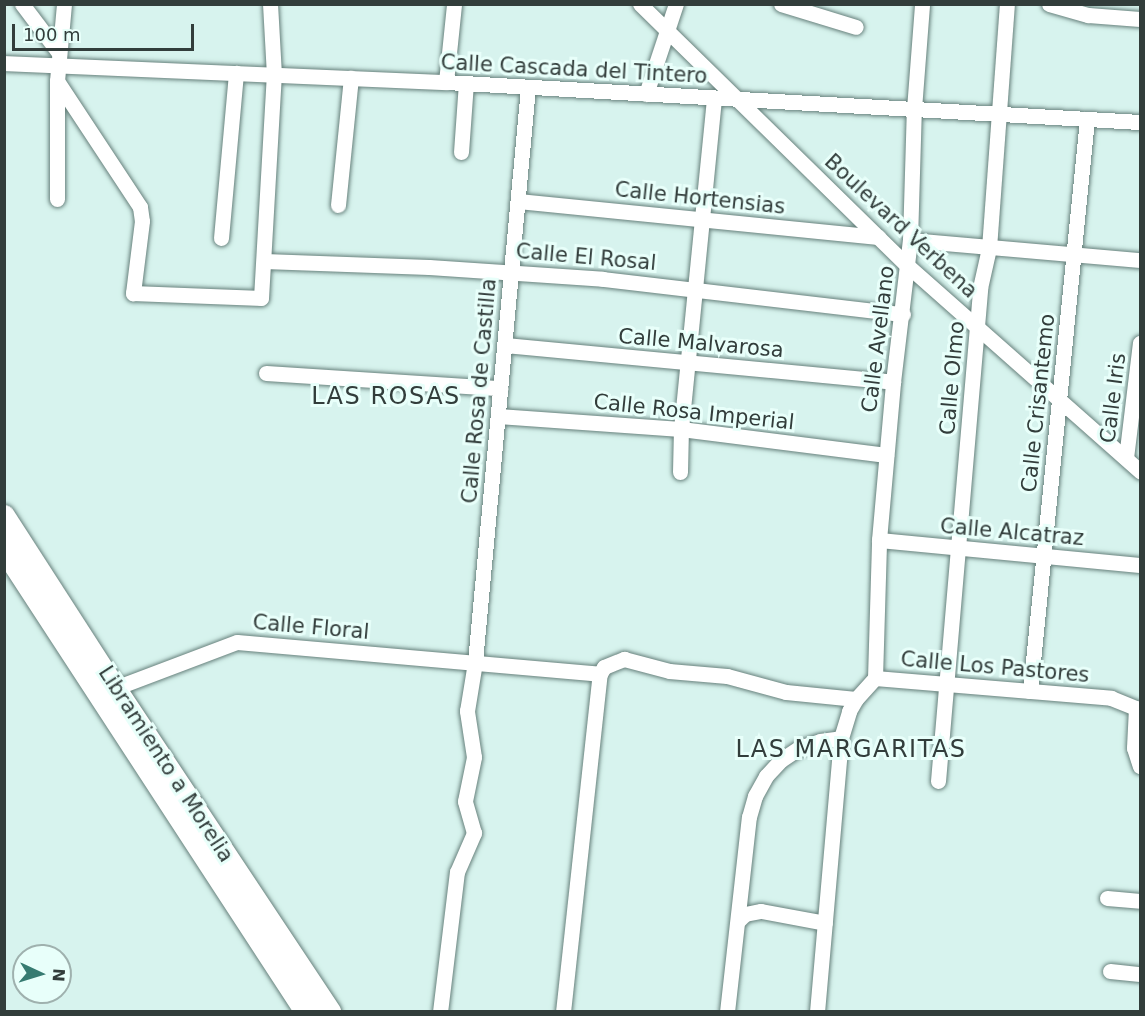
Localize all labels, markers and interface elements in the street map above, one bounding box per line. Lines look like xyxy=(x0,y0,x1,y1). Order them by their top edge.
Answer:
scale bar xyxy=(15,12,196,50)
text: 100 m xyxy=(23,24,81,45)
street label: Calle Cascada del Tintero xyxy=(440,49,708,89)
street label: Boulevard Verbena xyxy=(819,149,983,303)
street label: Calle Hortensias xyxy=(614,177,786,219)
street label: Calle El Rosal xyxy=(515,238,657,276)
street label: Calle Avellano xyxy=(856,264,900,414)
street label: Calle Rosa de Castilla xyxy=(457,277,501,505)
street label: Calle Crisantemo xyxy=(1016,312,1060,494)
street label: Calle Olmo xyxy=(934,320,970,436)
street label: Calle Malvarosa xyxy=(617,323,785,363)
street label: Calle Iris xyxy=(1095,352,1131,444)
district label: LAS ROSAS xyxy=(311,383,461,411)
street label: Calle Rosa Imperial xyxy=(592,389,796,435)
street label: Calle Alcatraz xyxy=(939,513,1085,551)
street label: Calle Floral xyxy=(252,609,370,645)
street label: Calle Los Pastores xyxy=(900,646,1090,688)
street label: Libramiento a Morelia xyxy=(93,661,239,867)
district label: LAS MARGARITAS xyxy=(735,736,967,764)
north arrow xyxy=(12,944,72,1004)
text: N xyxy=(49,968,68,982)

